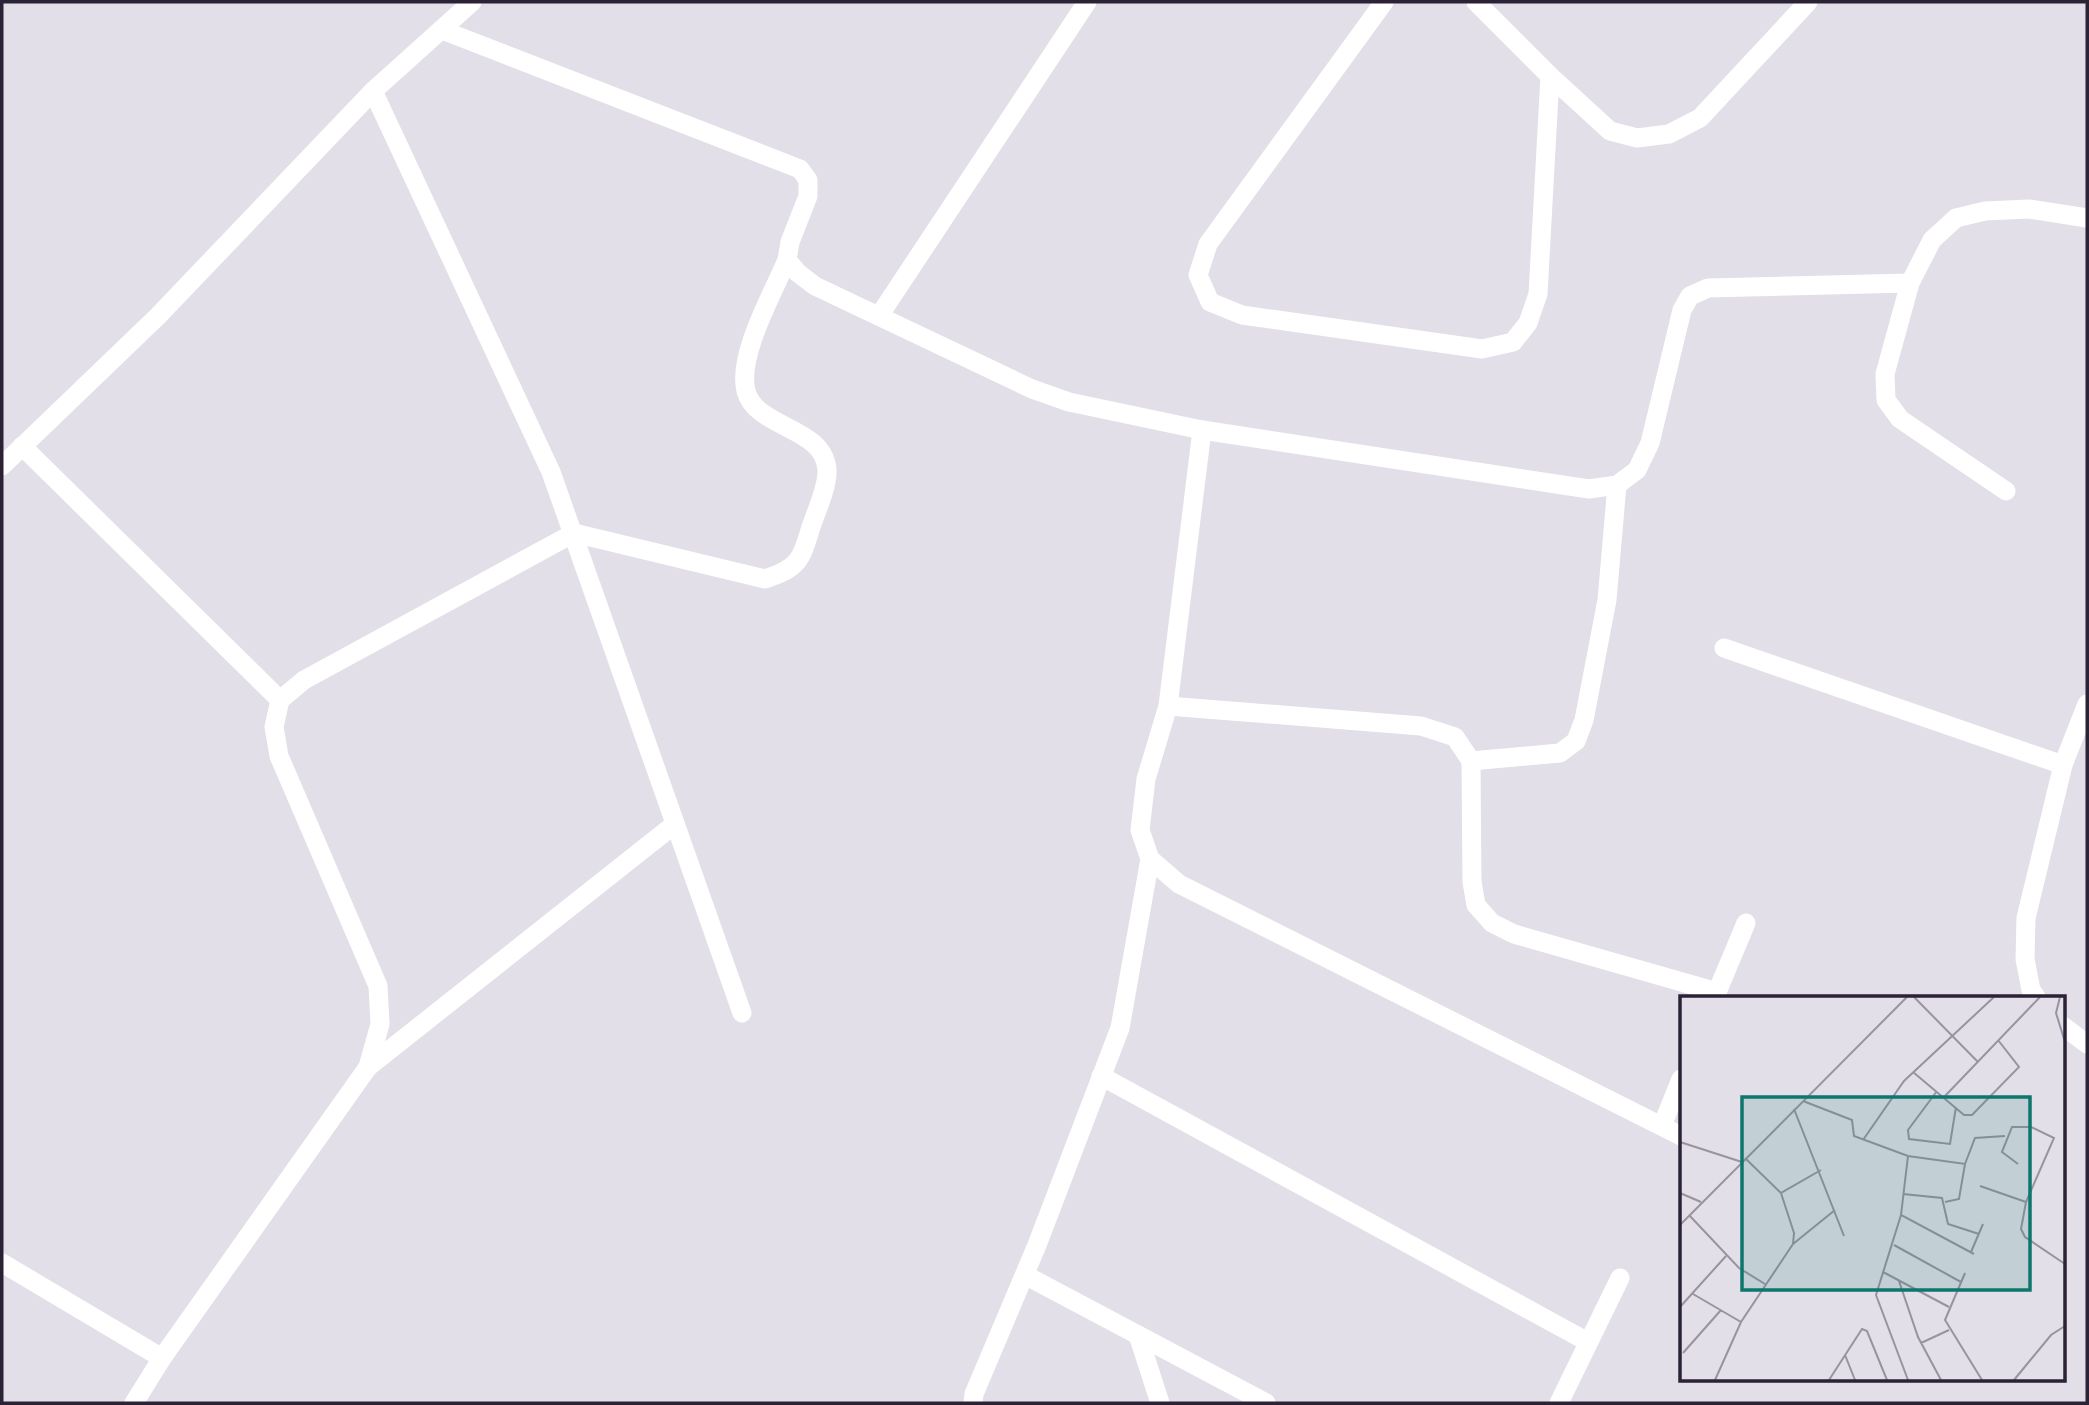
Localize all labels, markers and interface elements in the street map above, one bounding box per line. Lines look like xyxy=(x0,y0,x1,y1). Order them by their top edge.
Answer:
inset map xyxy=(1680,996,2064,1380)

